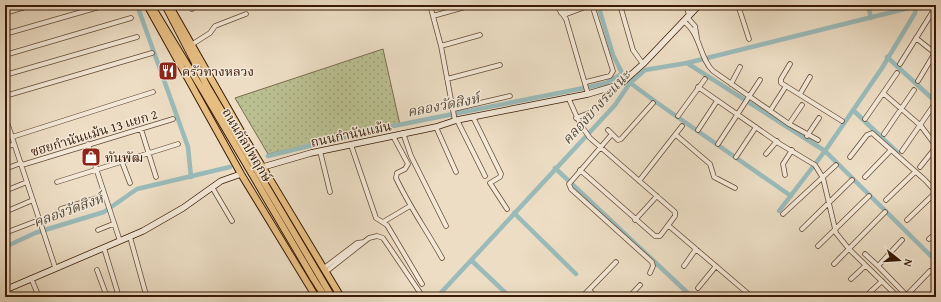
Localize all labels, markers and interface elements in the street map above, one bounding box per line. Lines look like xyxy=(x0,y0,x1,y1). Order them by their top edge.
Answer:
restaurant icon: ครัวทางหลวง xyxy=(157,60,179,82)
place label: ครัวทางหลวง xyxy=(182,62,254,81)
water label: คลองบางระแนะ xyxy=(557,65,636,149)
water label: คลองวัดสิงห์ xyxy=(405,88,484,122)
street label: ถนนกัลปพฤกษ์ xyxy=(217,104,277,186)
street label: ซฮยกำนันแม้น 13 แยก 2 xyxy=(28,105,160,161)
street label: ถนนกำนันแม้น xyxy=(309,116,394,152)
shop icon: ทันพัฒ xyxy=(80,146,102,168)
place label: ทันพัฒ xyxy=(105,148,143,167)
water label: คลองวัดสิงห์ xyxy=(30,187,109,232)
north arrow xyxy=(879,240,919,280)
text: N xyxy=(900,257,917,269)

